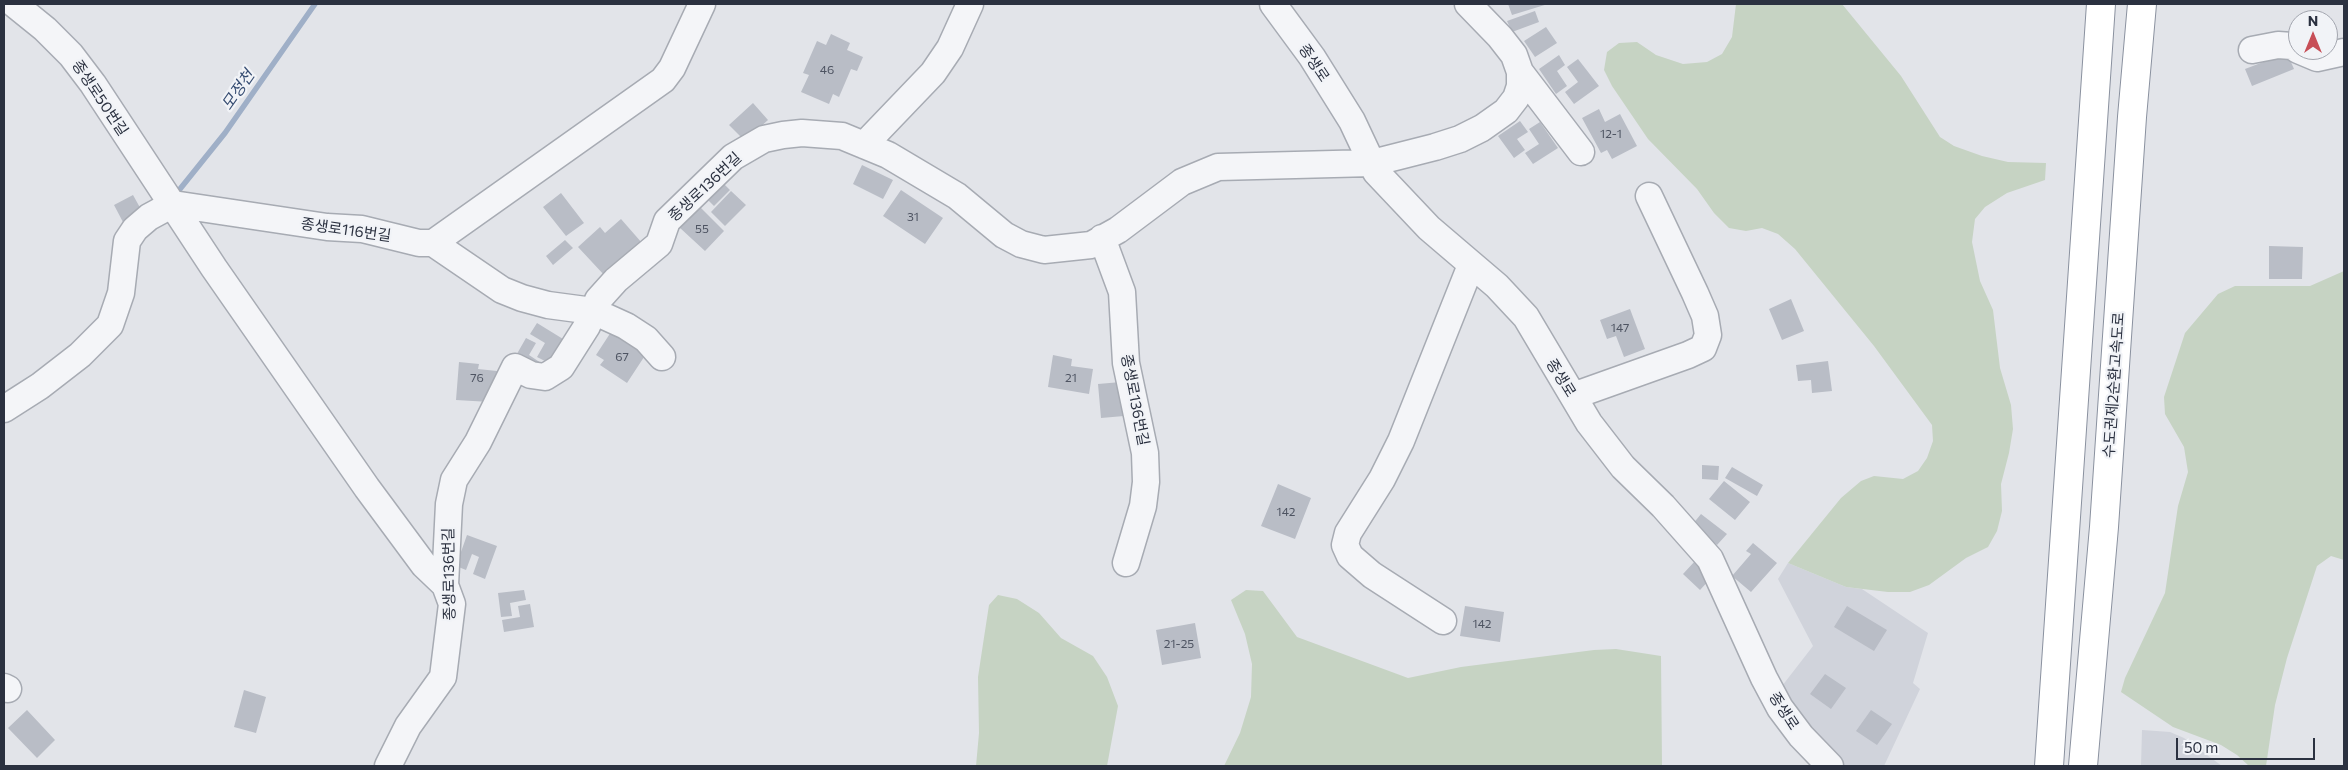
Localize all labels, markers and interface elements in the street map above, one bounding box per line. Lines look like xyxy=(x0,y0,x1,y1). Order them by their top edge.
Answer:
north arrow xyxy=(2288,10,2338,60)
text: N xyxy=(2308,12,2318,29)
street label: 종생로 xyxy=(1295,41,1333,85)
street label: 종생로50번길 xyxy=(68,57,132,139)
house number: 46 xyxy=(820,63,834,77)
water label: 모정천 xyxy=(217,66,259,114)
house number: 12-1 xyxy=(1600,127,1622,141)
street label: 종생로136번길 xyxy=(665,149,745,225)
house number: 31 xyxy=(907,210,919,224)
street label: 종생로116번길 xyxy=(300,215,392,245)
house number: 55 xyxy=(695,222,709,236)
street label: 수도권제2순환고속도로 xyxy=(2100,311,2128,459)
house number: 147 xyxy=(1611,321,1629,335)
house number: 67 xyxy=(615,350,629,364)
street label: 종생로136번길 xyxy=(1117,353,1153,447)
street label: 종생로 xyxy=(1542,356,1580,400)
house number: 76 xyxy=(470,371,484,385)
house number: 21 xyxy=(1065,371,1077,385)
house number: 142 xyxy=(1277,505,1295,519)
street label: 종생로136번길 xyxy=(439,527,459,621)
house number: 142 xyxy=(1473,617,1491,631)
house number: 21-25 xyxy=(1164,637,1194,651)
street label: 종생로 xyxy=(1765,689,1803,733)
scale bar xyxy=(2178,728,2317,760)
text: 50 m xyxy=(2184,738,2218,756)

